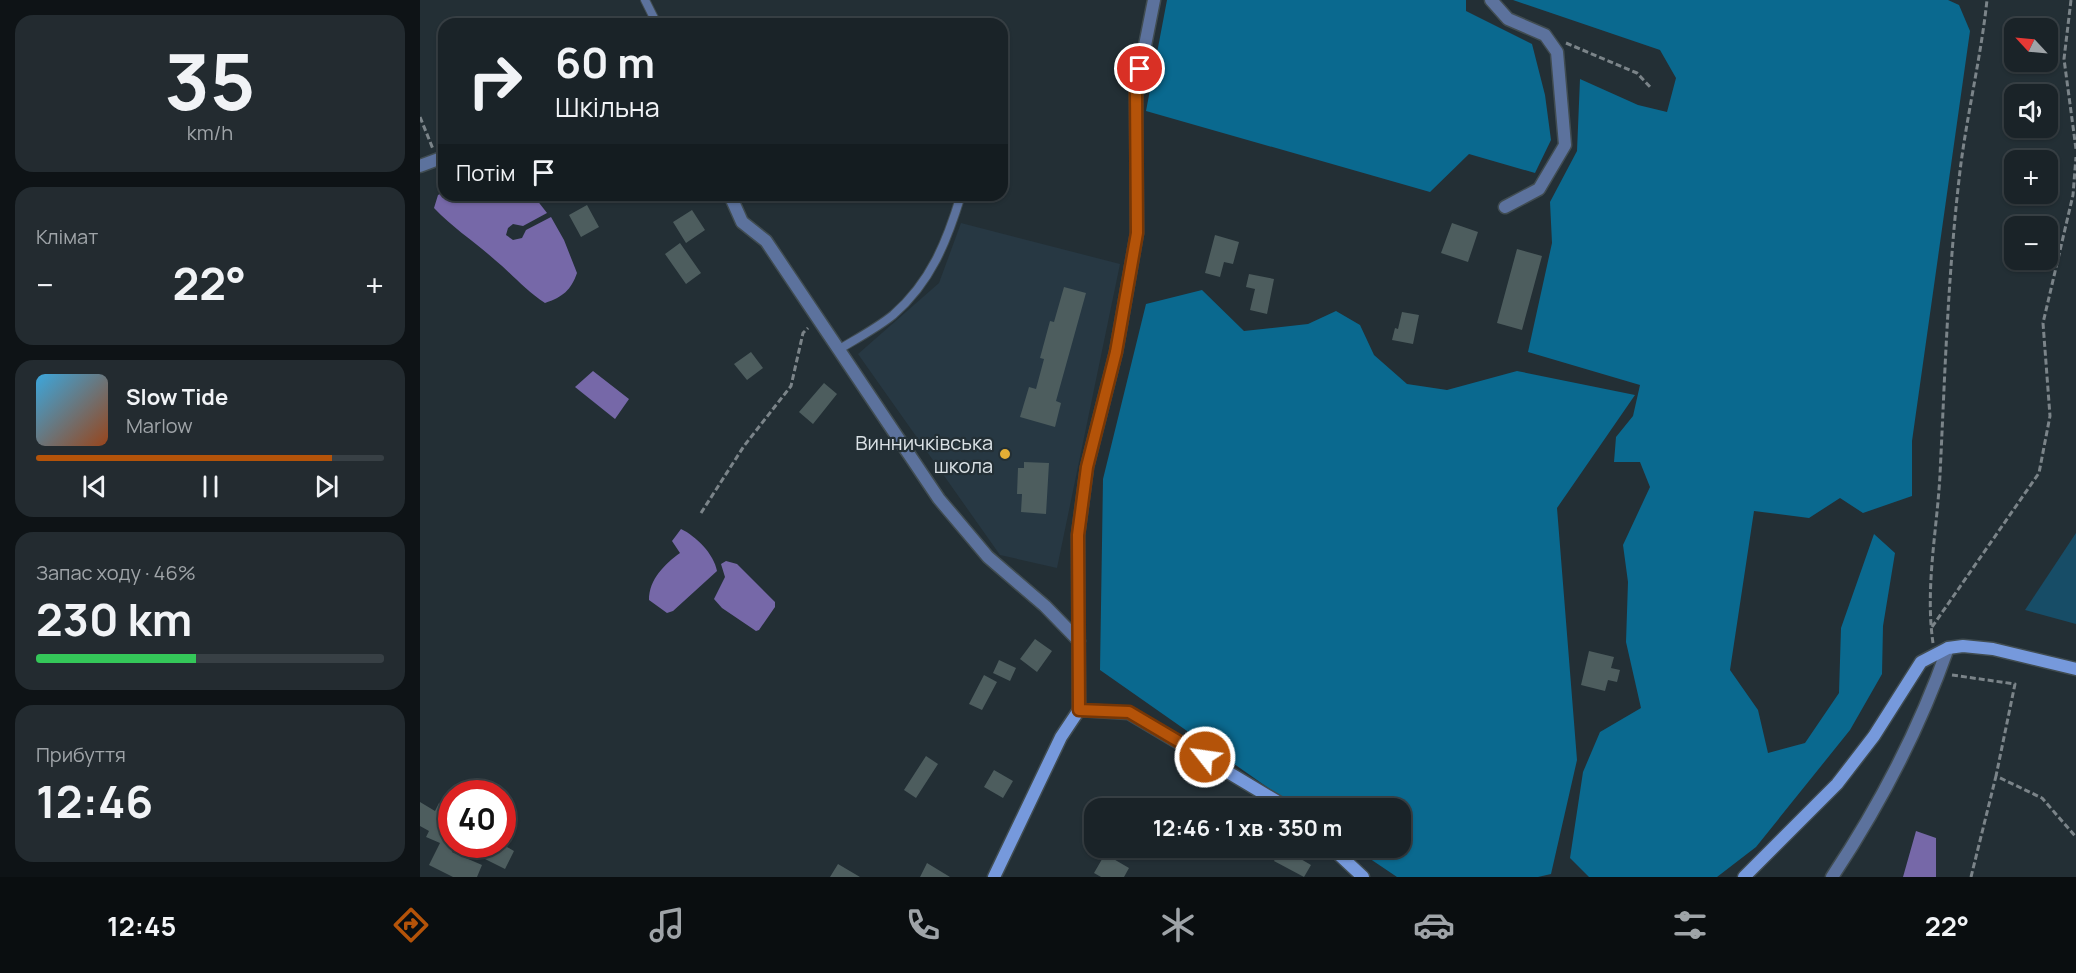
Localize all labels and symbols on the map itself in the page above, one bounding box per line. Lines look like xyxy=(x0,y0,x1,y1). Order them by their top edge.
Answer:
north arrow xyxy=(2004,18,2058,72)
pin xyxy=(1114,43,1165,94)
place label: Винничківська школа xyxy=(855,429,993,479)
marker: Винничківська школа xyxy=(998,447,1012,461)
position arrow xyxy=(1173,725,1237,789)
speed limit sign: 40 xyxy=(438,780,516,858)

